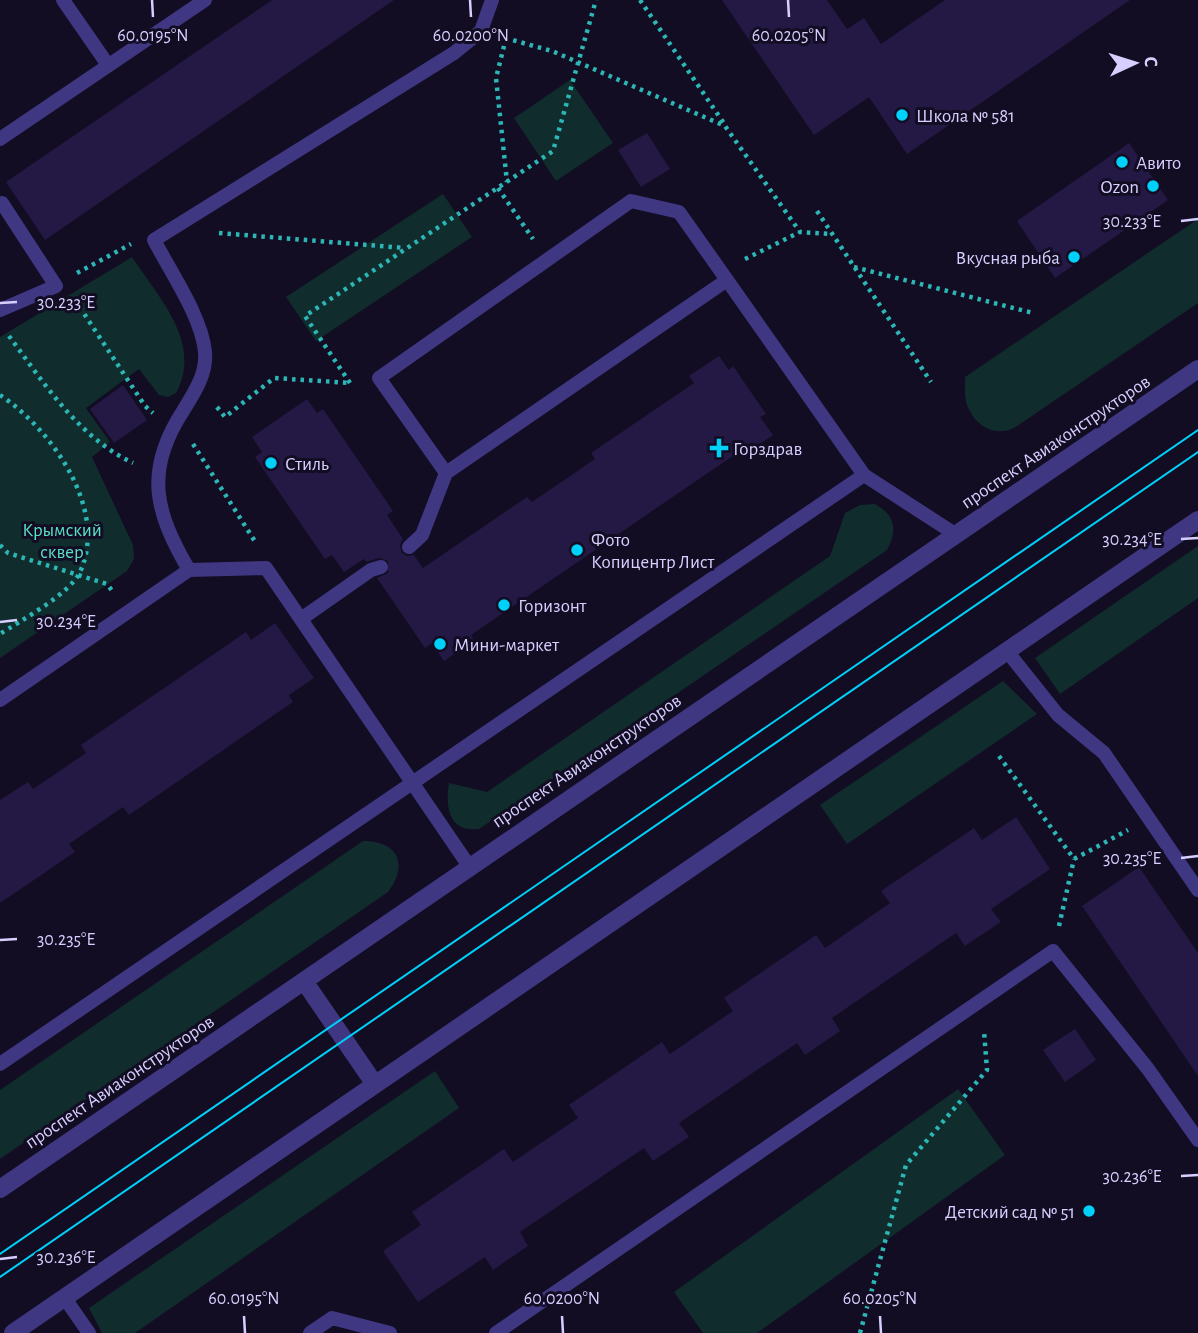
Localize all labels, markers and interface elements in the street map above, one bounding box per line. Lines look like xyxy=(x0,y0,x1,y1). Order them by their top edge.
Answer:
text: 60.0195°N xyxy=(117,27,189,45)
text: 60.0200°N xyxy=(433,27,509,45)
text: 60.0205°N xyxy=(752,27,826,45)
north arrow xyxy=(1100,28,1170,98)
text: С xyxy=(1141,56,1160,68)
marker: Школа № 581 xyxy=(894,107,910,123)
place label: Школа № 581 xyxy=(916,107,1015,126)
marker: Авито xyxy=(1114,154,1130,170)
place label: Авито xyxy=(1136,154,1181,173)
place label: Ozon xyxy=(1100,178,1139,197)
marker: Ozon xyxy=(1145,178,1161,194)
text: 30.233°E xyxy=(1103,213,1161,231)
place label: Вкусная рыба xyxy=(956,249,1060,268)
marker: Вкусная рыба xyxy=(1066,249,1082,265)
text: 30.233°E xyxy=(37,294,95,312)
street label: проспект Авиаконструкторов xyxy=(958,372,1154,513)
marker: Горздрав xyxy=(711,440,727,456)
place label: Горздрав xyxy=(733,440,802,459)
marker: Стиль xyxy=(263,455,279,471)
place label: Стиль xyxy=(285,455,329,474)
park label: Крымский сквер xyxy=(22,521,102,562)
place label: Фото Копицентр Лист xyxy=(591,531,715,572)
text: 30.234°E xyxy=(1102,531,1162,549)
marker: Фото Копицентр Лист xyxy=(569,542,585,558)
marker: Горизонт xyxy=(496,597,512,613)
place label: Горизонт xyxy=(518,597,587,616)
text: 30.234°E xyxy=(36,613,96,631)
marker: Мини-маркет xyxy=(432,636,448,652)
place label: Мини-маркет xyxy=(454,636,559,655)
street label: проспект Авиаконструкторов xyxy=(489,691,685,832)
text: 30.235°E xyxy=(1103,850,1161,868)
text: 30.235°E xyxy=(37,931,95,949)
street label: проспект Авиаконструкторов xyxy=(22,1012,218,1153)
text: 30.236°E xyxy=(1102,1168,1162,1186)
place label: Детский сад № 51 xyxy=(945,1203,1075,1222)
marker: Детский сад № 51 xyxy=(1081,1203,1097,1219)
text: 30.236°E xyxy=(36,1249,96,1267)
text: 60.0195°N xyxy=(208,1290,280,1308)
text: 60.0200°N xyxy=(524,1290,600,1308)
text: 60.0205°N xyxy=(843,1290,917,1308)

